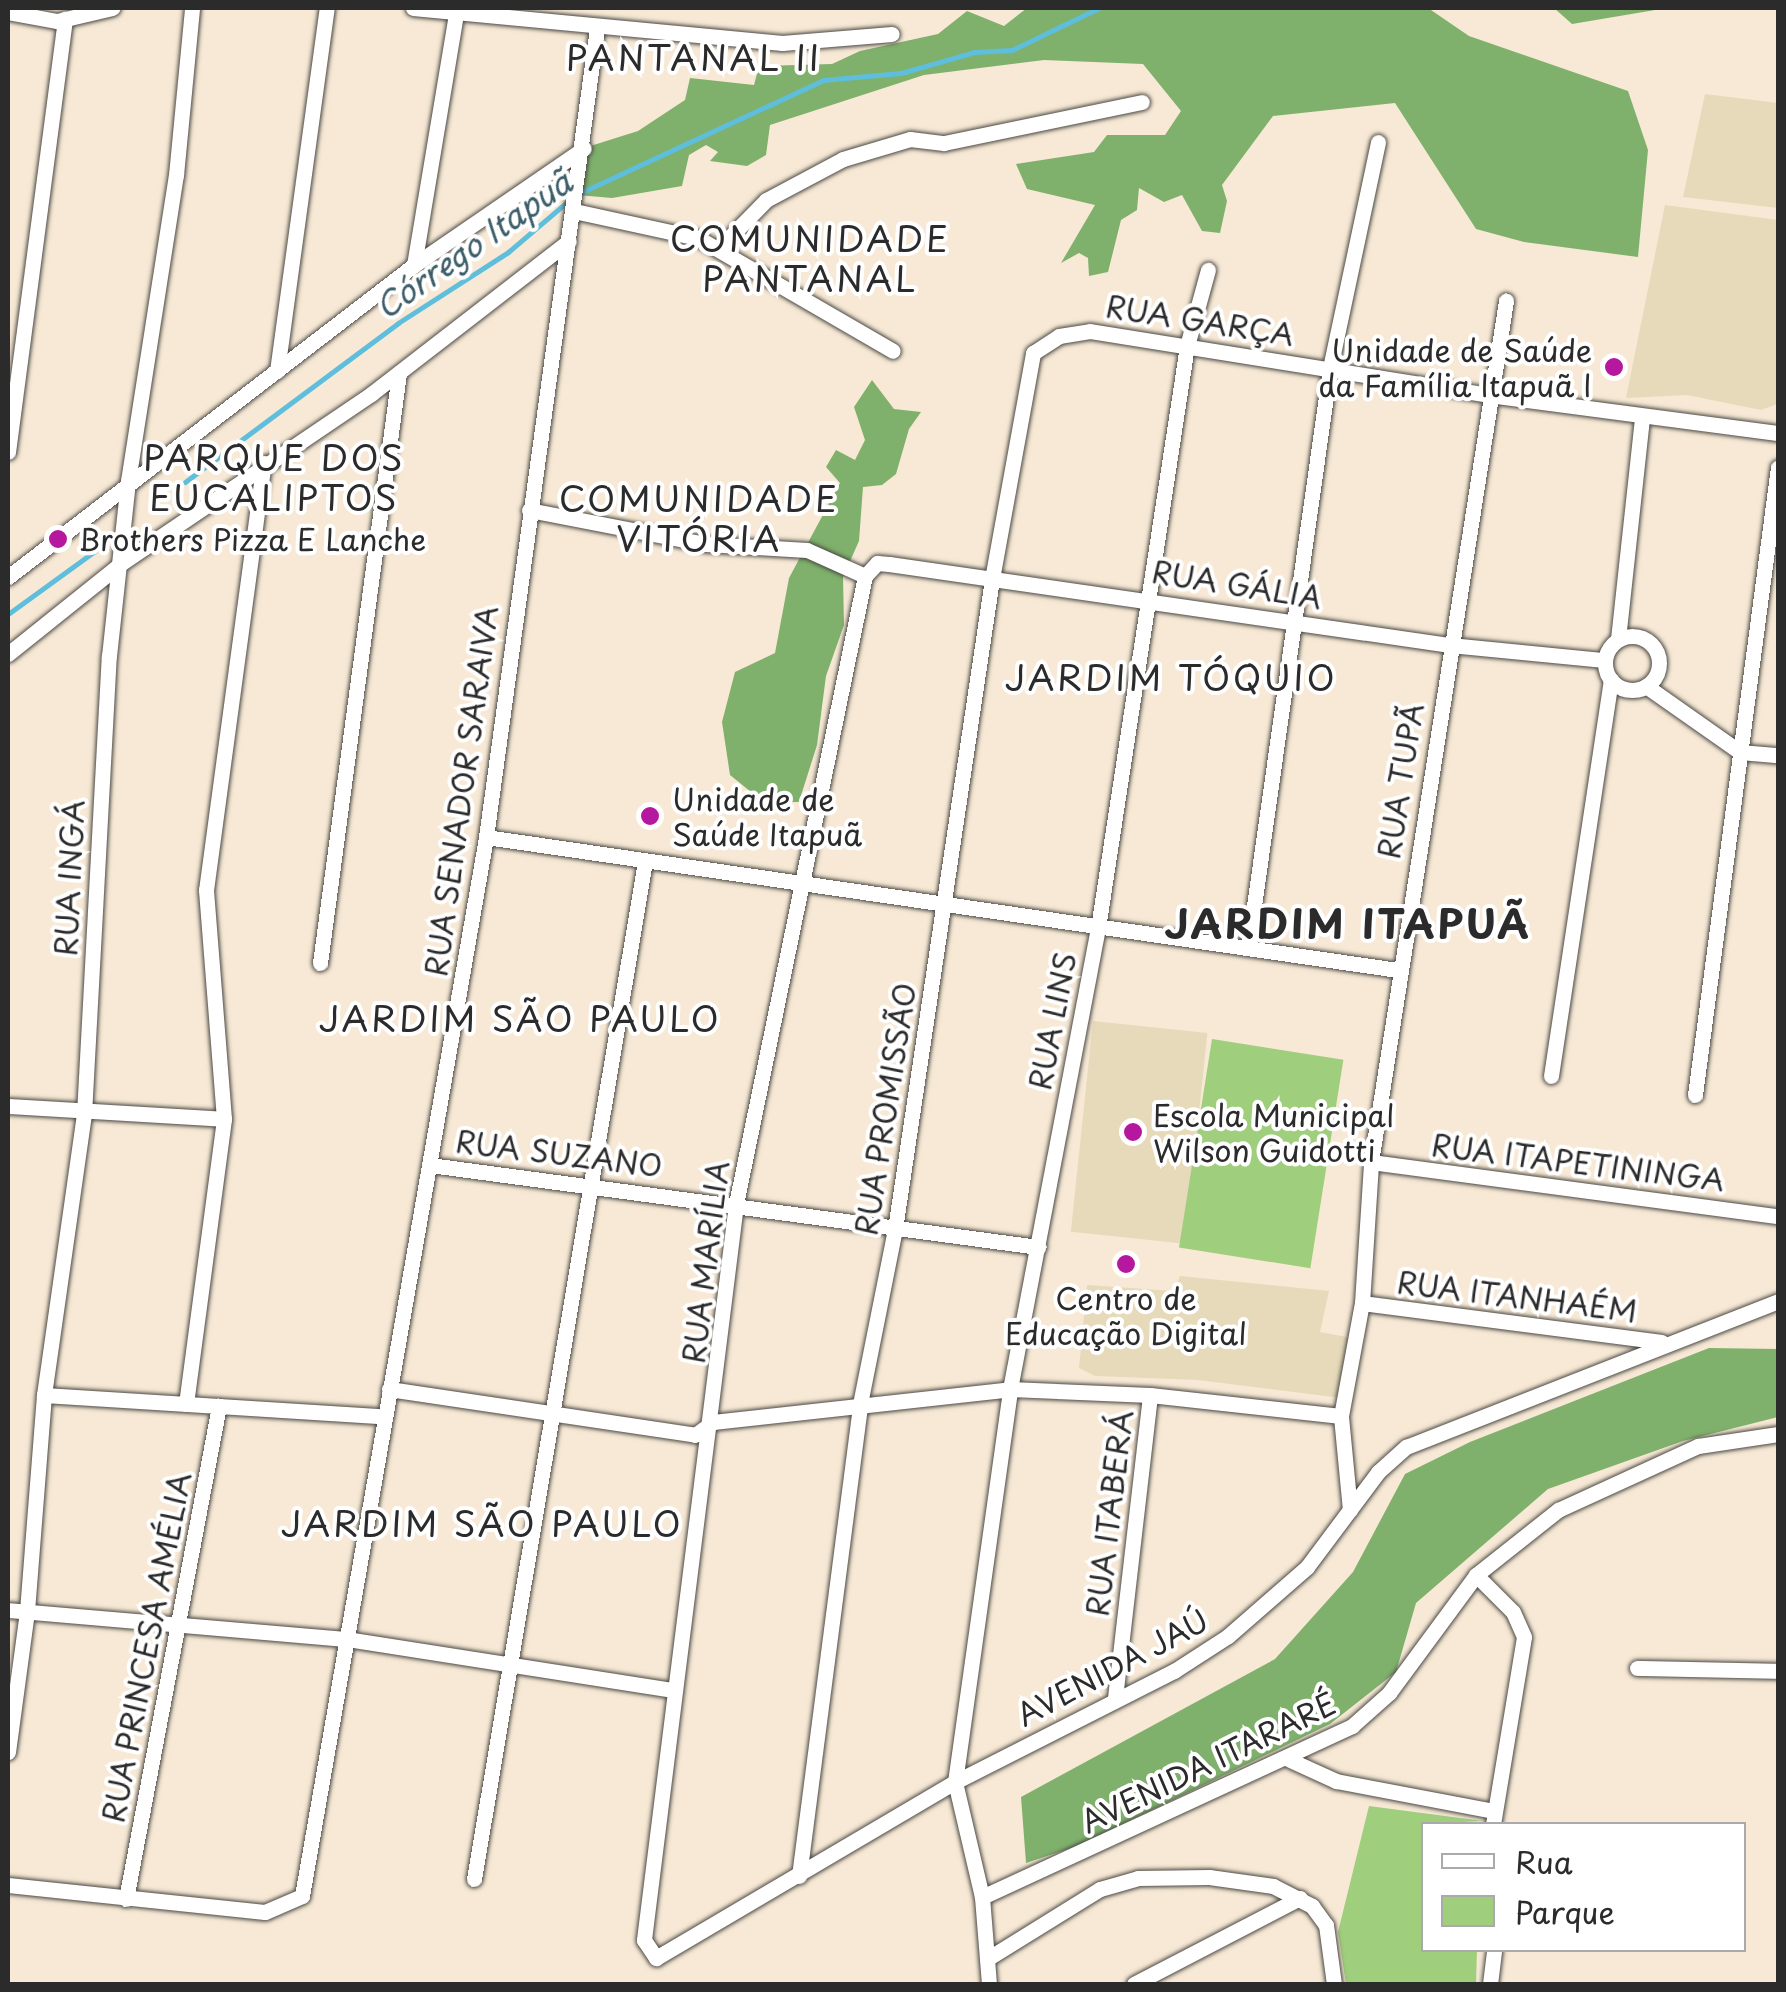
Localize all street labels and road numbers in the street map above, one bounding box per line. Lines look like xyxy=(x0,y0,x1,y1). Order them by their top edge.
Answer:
street label: RUA GARÇA xyxy=(1104,287,1296,353)
street label: RUA GÁLIA xyxy=(1149,553,1325,615)
street label: RUA SENADOR SARAIVA xyxy=(417,601,505,981)
street label: RUA TUPÃ xyxy=(1370,700,1430,862)
street label: RUA INGÁ xyxy=(47,799,91,957)
street label: RUA LINS xyxy=(1021,948,1083,1094)
street label: RUA PROMISSÃO xyxy=(847,979,923,1239)
street label: RUA SUZANO xyxy=(453,1122,665,1184)
street label: RUA ITAPETININGA xyxy=(1428,1126,1728,1198)
street label: RUA MARÍLIA xyxy=(675,1157,735,1367)
street label: RUA ITANHAÉM xyxy=(1394,1263,1640,1329)
street label: RUA ITABERÁ xyxy=(1078,1407,1140,1619)
street label: RUA PRINCESA AMÉLIA xyxy=(94,1468,198,1826)
street label: AVENIDA JAÚ xyxy=(1010,1601,1214,1733)
street label: AVENIDA ITARARÉ xyxy=(1073,1684,1343,1840)

